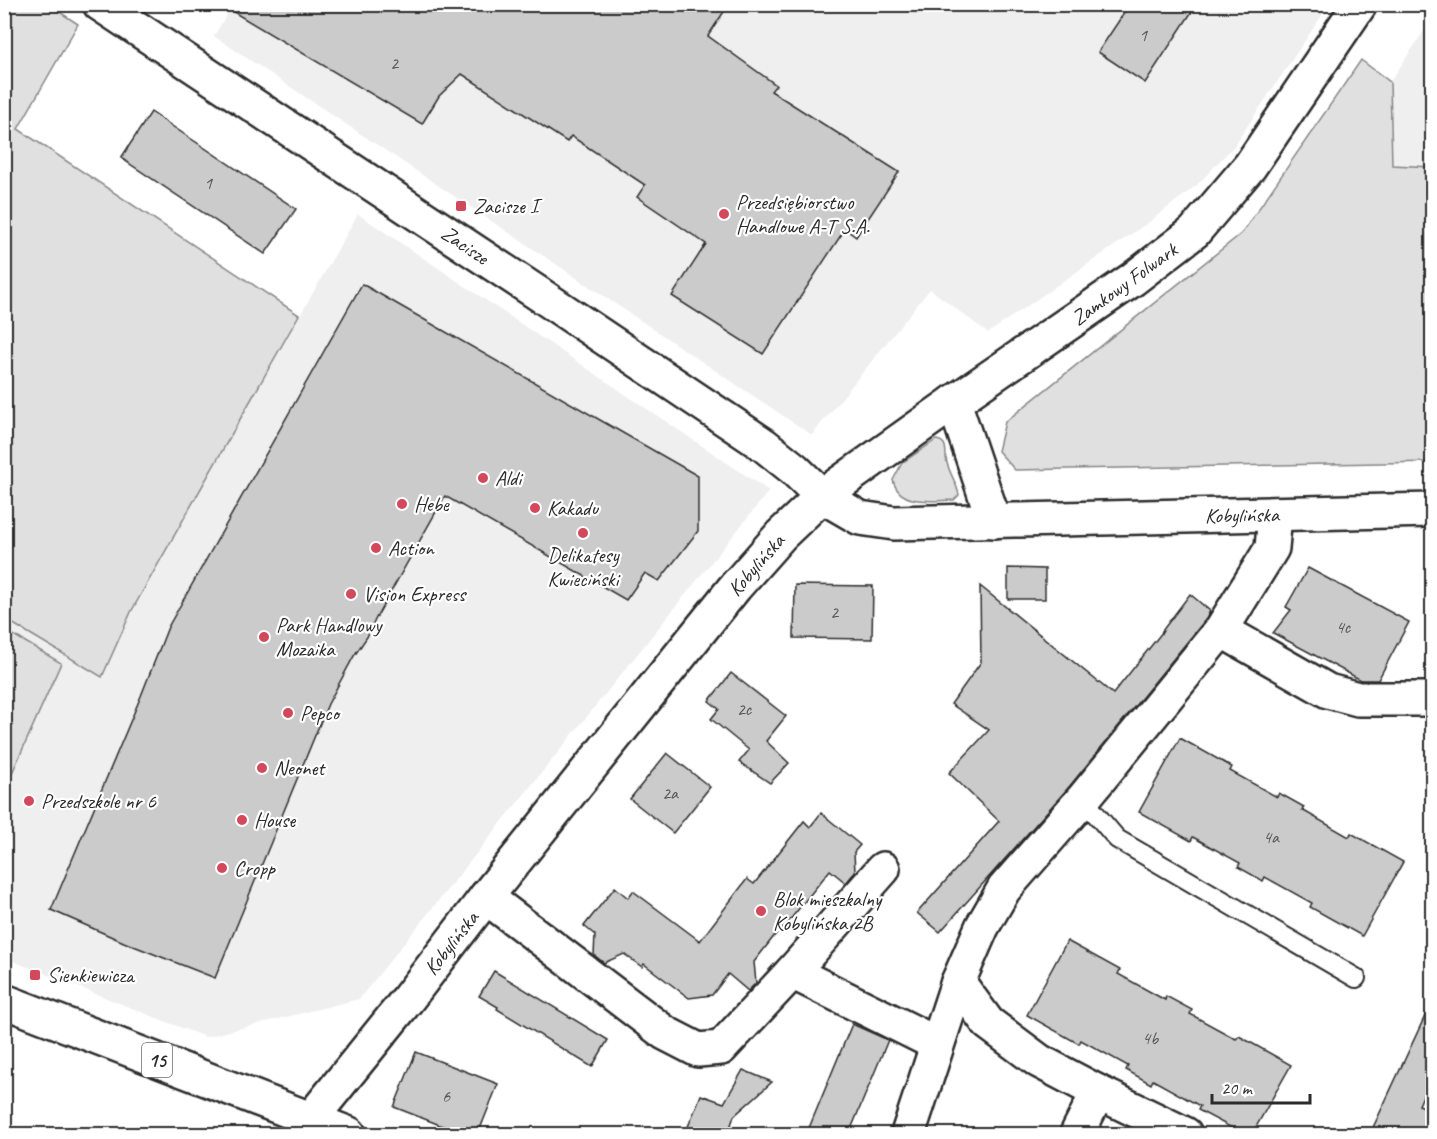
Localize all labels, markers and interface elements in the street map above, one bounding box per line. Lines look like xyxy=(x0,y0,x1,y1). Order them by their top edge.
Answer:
house number: 1 xyxy=(1139,24,1148,46)
house number: 2 xyxy=(390,52,400,74)
house number: 1 xyxy=(204,172,213,194)
place label: Przedsiębiorstwo Handlowe A-T S.A. xyxy=(736,189,870,239)
place label: Zacisze I xyxy=(473,193,543,219)
marker: Zacisze I xyxy=(454,199,468,213)
marker: Przedsiębiorstwo Handlowe A-T S.A. xyxy=(717,207,731,221)
street label: Zacisze xyxy=(436,220,495,271)
street label: Zamkowy Folwark xyxy=(1066,236,1183,331)
place label: Aldi xyxy=(495,465,524,491)
marker: Aldi xyxy=(476,471,490,485)
place label: Hebe xyxy=(414,491,450,517)
place label: Kakadu xyxy=(547,495,599,521)
marker: Hebe xyxy=(395,497,409,511)
marker: Kakadu xyxy=(528,501,542,515)
street label: Kobylińska xyxy=(1205,501,1281,529)
marker: Delikatesy Kwieciński xyxy=(576,526,590,540)
street label: Kobylińska xyxy=(722,527,791,601)
place label: Action xyxy=(388,535,435,561)
marker: Action xyxy=(369,541,383,555)
place label: Delikatesy Kwieciński xyxy=(547,542,622,592)
place label: Vision Express xyxy=(363,581,467,607)
marker: Vision Express xyxy=(344,587,358,601)
house number: 2 xyxy=(830,601,840,623)
place label: Park Handlowy Mozaika xyxy=(276,612,383,662)
house number: 4c xyxy=(1336,616,1352,638)
marker: Park Handlowy Mozaika xyxy=(257,630,271,644)
house number: 2c xyxy=(737,698,753,720)
place label: Pepco xyxy=(300,700,341,726)
marker: Pepco xyxy=(281,706,295,720)
place label: Neonet xyxy=(274,755,326,781)
marker: Neonet xyxy=(255,761,269,775)
house number: 2a xyxy=(662,782,679,804)
place label: Przedszkole nr 6 xyxy=(41,788,156,814)
marker: Przedszkole nr 6 xyxy=(22,794,36,808)
place label: House xyxy=(254,807,296,833)
marker: House xyxy=(235,813,249,827)
house number: 4a xyxy=(1263,826,1280,848)
place label: Cropp xyxy=(234,855,277,881)
marker: Cropp xyxy=(215,861,229,875)
place label: Blok mieszkalny Kobylińska 2B xyxy=(773,886,883,936)
street label: Kobylińska xyxy=(418,904,485,980)
marker: Blok mieszkalny Kobylińska 2B xyxy=(754,904,768,918)
place label: Sienkiewicza xyxy=(47,962,136,988)
marker: Sienkiewicza xyxy=(28,968,42,982)
house number: 4b xyxy=(1142,1027,1159,1049)
road number: 15 xyxy=(142,1043,172,1077)
scale bar xyxy=(1212,1067,1310,1105)
text: 20 m xyxy=(1221,1077,1254,1099)
house number: 6 xyxy=(442,1085,451,1107)

